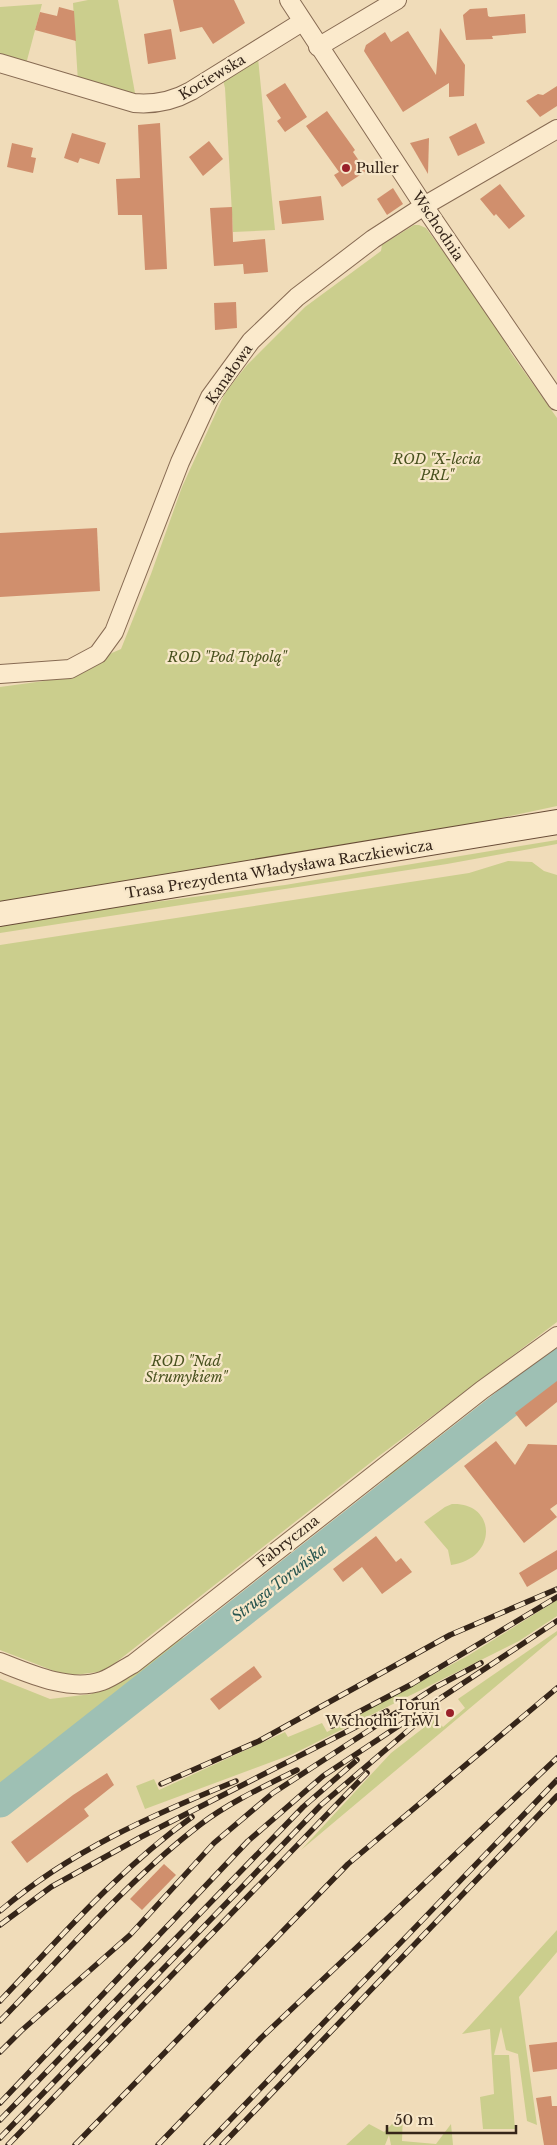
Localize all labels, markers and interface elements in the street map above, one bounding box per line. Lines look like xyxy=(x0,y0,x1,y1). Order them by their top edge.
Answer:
street label: Kociewska xyxy=(176,50,249,104)
place label: Puller xyxy=(356,159,399,177)
marker: Puller xyxy=(340,162,352,174)
street label: Wschodnia xyxy=(408,187,468,264)
street label: Kanałowa xyxy=(202,340,256,407)
park label: ROD "X-lecia PRL" xyxy=(392,450,481,484)
park label: ROD "Pod Topolą" xyxy=(167,648,287,666)
street label: Trasa Prezydenta Władysława Raczkiewicza xyxy=(124,836,434,902)
park label: ROD "Nad Strumykiem" xyxy=(145,1352,228,1386)
street label: Fabryczna xyxy=(253,1511,323,1571)
water label: Struga Toruńska xyxy=(227,1540,330,1626)
place label: Toruń Wschodni TrW1 xyxy=(325,1696,440,1730)
marker: Toruń Wschodni TrW1 xyxy=(444,1707,456,1719)
scale bar xyxy=(387,2102,516,2134)
text: 50 m xyxy=(394,2110,434,2129)

